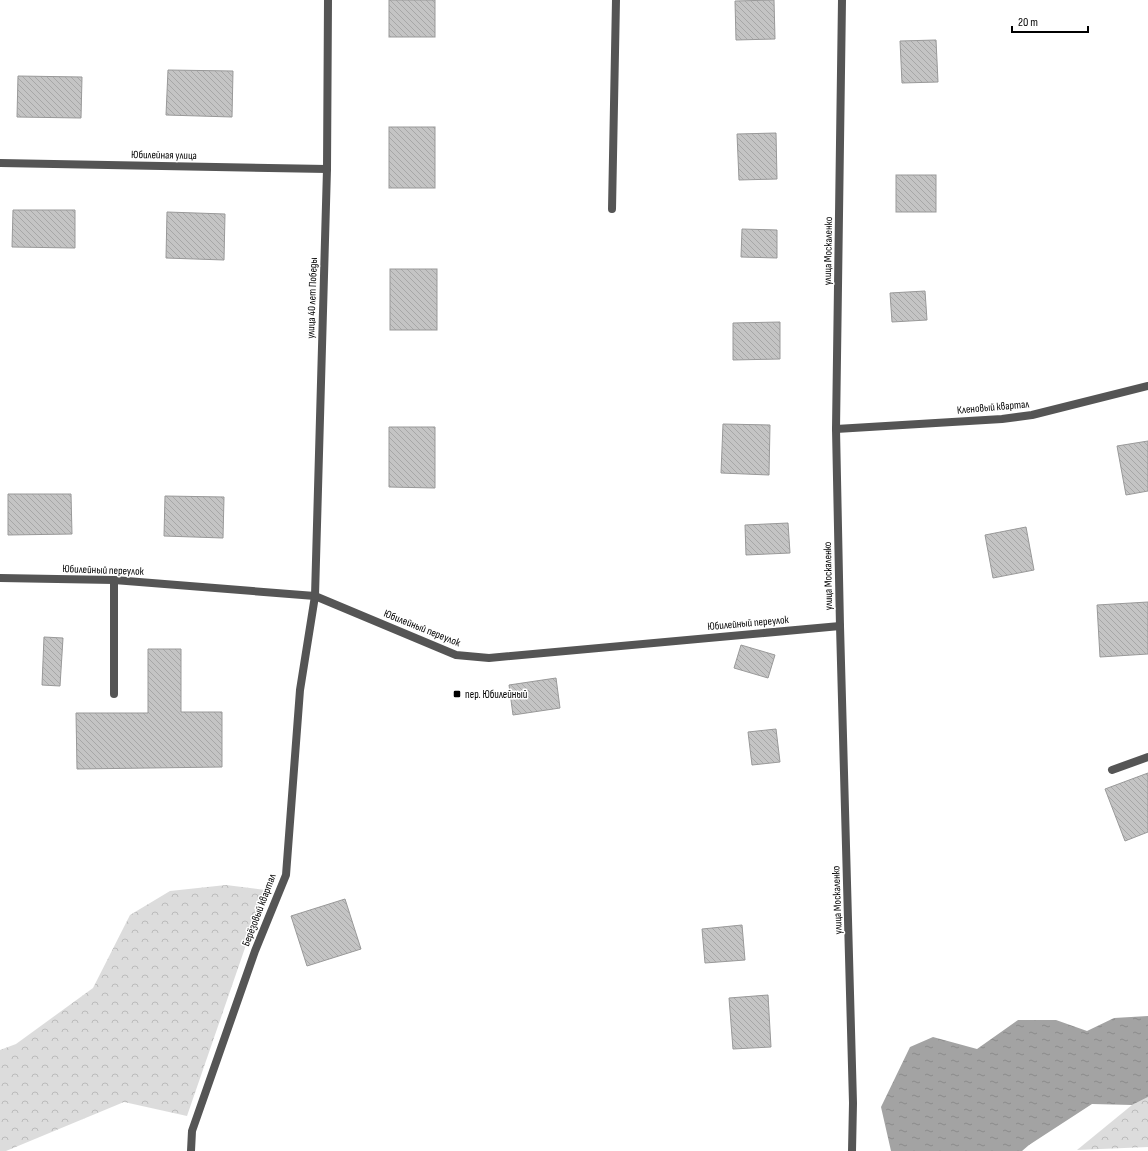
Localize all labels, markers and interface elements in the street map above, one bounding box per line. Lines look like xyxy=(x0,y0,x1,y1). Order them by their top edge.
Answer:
scale bar xyxy=(1012,8,1088,34)
text: 20 m xyxy=(1018,15,1038,30)
street label: Юбилейная улица xyxy=(131,148,197,162)
street label: улица Москаленко xyxy=(821,216,835,285)
street label: улица 40 лет Победы xyxy=(304,257,320,339)
street label: Кленовый квартал xyxy=(956,397,1030,417)
street label: улица Москаленко xyxy=(821,541,835,610)
street label: Юбилейный переулок xyxy=(62,562,145,578)
street label: Юбилейный переулок xyxy=(382,607,463,650)
street label: Юбилейный переулок xyxy=(707,613,790,633)
place label: пер. Юбилейный xyxy=(465,688,528,701)
marker: пер. Юбилейный xyxy=(452,689,462,699)
street label: улица Москаленко xyxy=(829,865,845,934)
street label: Берёзовый квартал xyxy=(239,872,279,948)

